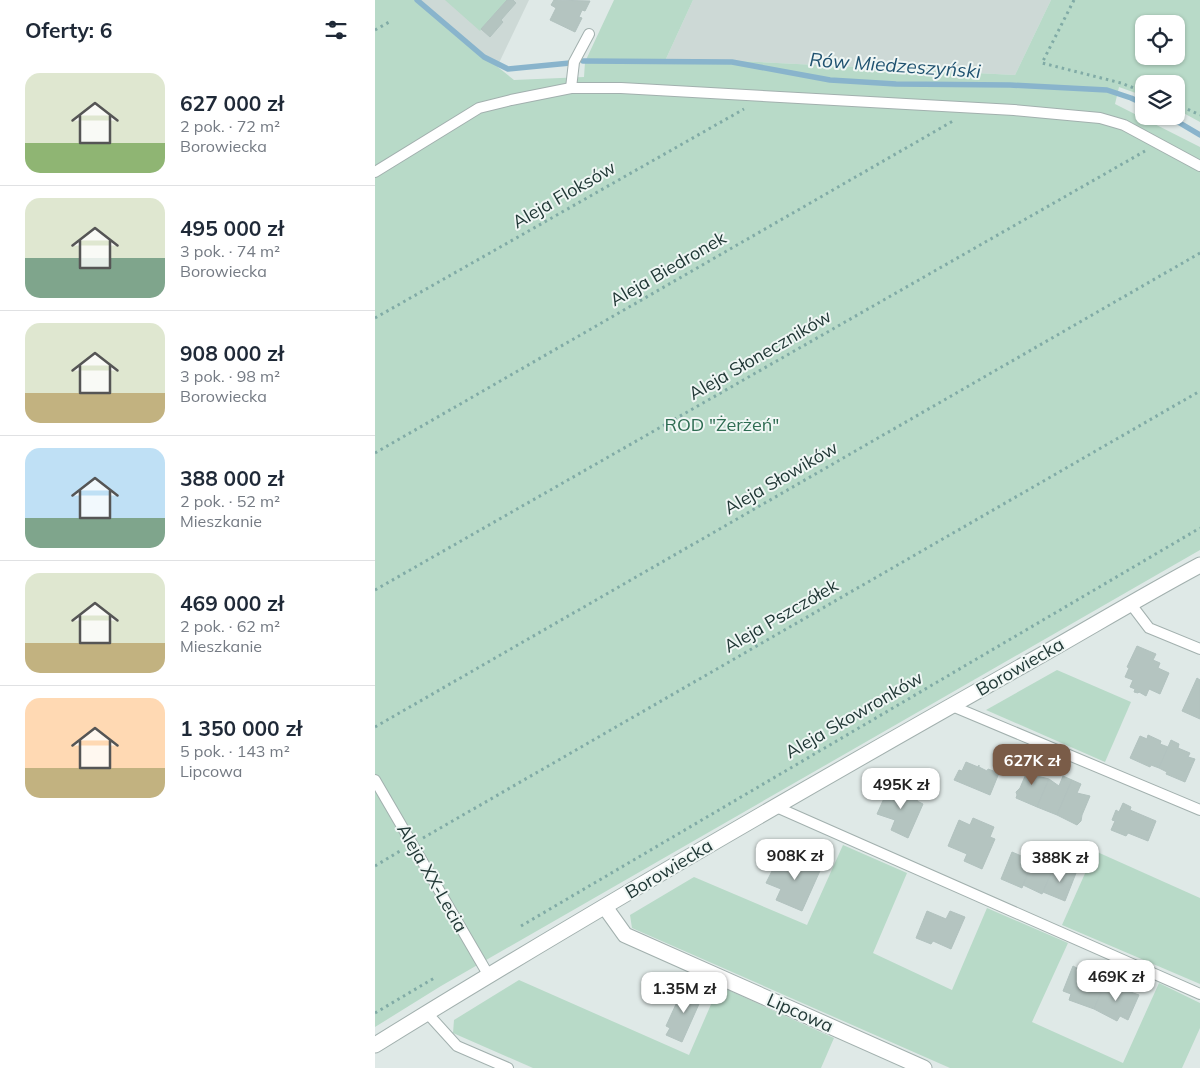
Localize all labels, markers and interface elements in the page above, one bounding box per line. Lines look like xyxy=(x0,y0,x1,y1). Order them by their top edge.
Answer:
map controls xyxy=(1135,15,1185,125)
button: locate xyxy=(1135,15,1185,65)
icon: filters xyxy=(322,16,350,44)
text: Oferty: 6 xyxy=(25,17,112,43)
water label: Rów Miedzeszyński xyxy=(809,47,982,83)
button: layers xyxy=(1135,75,1185,125)
text: 627 000 zł xyxy=(180,90,284,116)
icon: home xyxy=(65,93,125,153)
text: 2 pok. · 72 m² xyxy=(180,116,280,136)
text: Borowiecka xyxy=(180,136,267,156)
street label: Aleja Floksów xyxy=(508,156,620,233)
text: 495 000 zł xyxy=(180,215,284,241)
icon: home xyxy=(65,218,125,278)
street label: Aleja Biedronek xyxy=(605,226,731,311)
text: 3 pok. · 74 m² xyxy=(180,241,280,261)
text: Borowiecka xyxy=(180,261,267,281)
street label: Aleja Słoneczników xyxy=(684,304,836,405)
text: 908 000 zł xyxy=(180,340,284,366)
icon: home xyxy=(65,343,125,403)
text: 3 pok. · 98 m² xyxy=(180,366,280,386)
text: Borowiecka xyxy=(180,386,267,406)
park label: ROD "Żerżeń" xyxy=(665,413,779,436)
street label: Aleja Słowików xyxy=(720,436,842,519)
text: 388 000 zł xyxy=(180,465,284,491)
icon: home xyxy=(65,468,125,528)
text: 2 pok. · 52 m² xyxy=(180,491,280,511)
text: Mieszkanie xyxy=(180,511,262,531)
street label: Aleja Pszczółek xyxy=(719,573,843,658)
text: 469 000 zł xyxy=(180,590,284,616)
icon: home xyxy=(65,593,125,653)
text: 2 pok. · 62 m² xyxy=(180,616,280,636)
street label: Borowiecka xyxy=(972,632,1068,701)
text: Mieszkanie xyxy=(180,636,262,656)
street label: Aleja Skowronków xyxy=(781,666,927,763)
text: 1 350 000 zł xyxy=(180,715,302,741)
icon: home xyxy=(65,718,125,778)
text: 5 pok. · 143 m² xyxy=(180,741,290,761)
pin: 627K zł xyxy=(986,744,1078,786)
text: 627K zł xyxy=(1004,750,1060,770)
text: Lipcowa xyxy=(180,761,242,781)
pin: 495K zł xyxy=(855,768,947,810)
text: 495K zł xyxy=(873,774,929,794)
street label: Aleja XX-Lecia xyxy=(392,819,473,936)
street label: Borowiecka xyxy=(621,834,717,904)
pin: 908K zł xyxy=(749,838,841,881)
pin: 388K zł xyxy=(1014,840,1106,883)
text: 908K zł xyxy=(767,845,823,865)
text: 388K zł xyxy=(1032,847,1088,867)
pin: 469K zł xyxy=(1070,960,1162,1002)
text: 469K zł xyxy=(1088,966,1144,986)
pin: 1.35M zł xyxy=(632,972,736,1014)
text: 1.35M zł xyxy=(652,978,716,998)
street label: Lipcowa xyxy=(764,988,837,1037)

